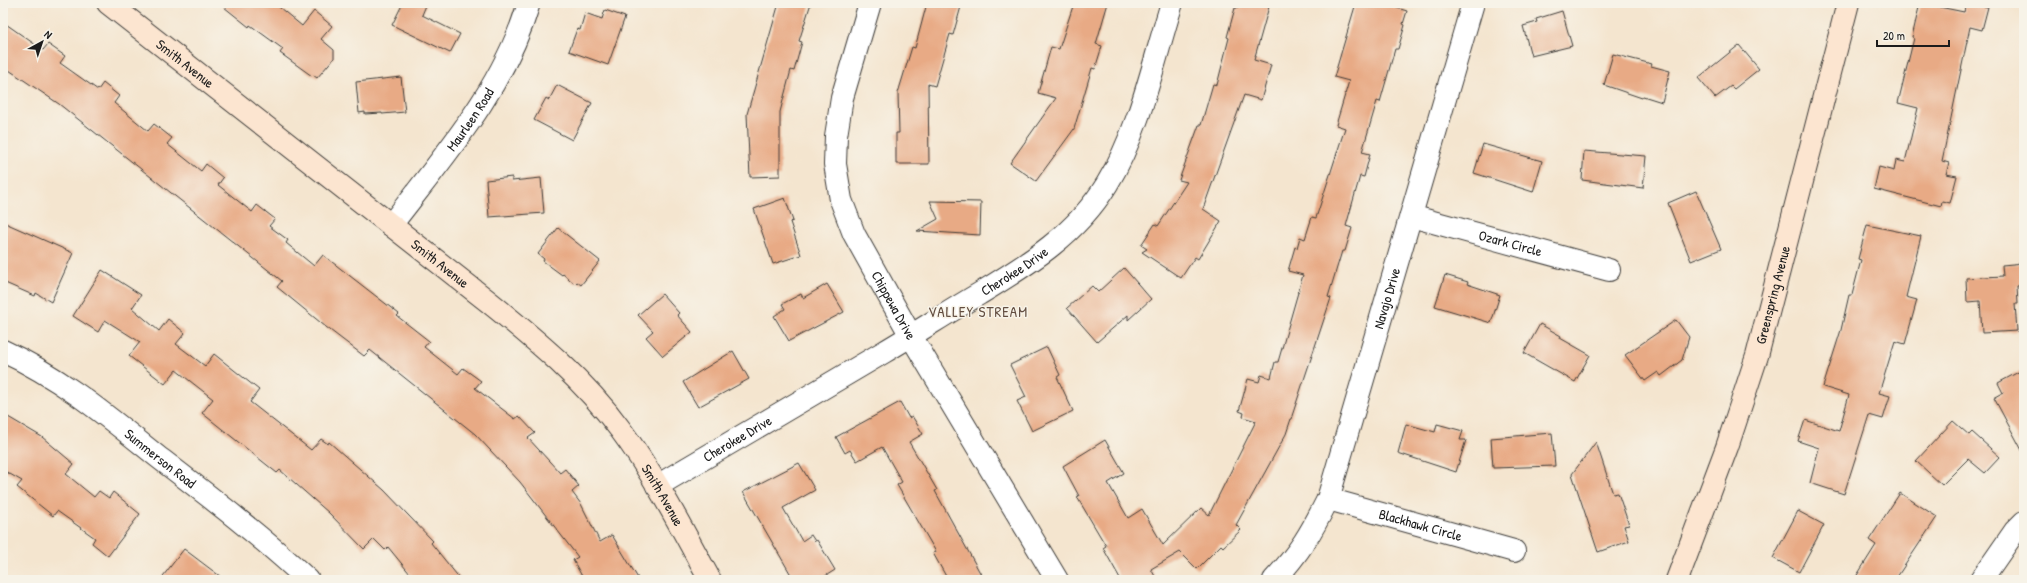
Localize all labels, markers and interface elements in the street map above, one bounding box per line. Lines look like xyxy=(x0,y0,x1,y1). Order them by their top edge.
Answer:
north arrow xyxy=(22,22,62,62)
scale bar xyxy=(1877,22,1949,48)
text: N xyxy=(42,27,55,42)
text: 20 m xyxy=(1883,27,1905,44)
street label: Smith Avenue xyxy=(153,34,219,92)
street label: Maurleen Road xyxy=(442,84,498,155)
street label: Ozark Circle xyxy=(1477,225,1545,260)
street label: Smith Avenue xyxy=(407,234,473,292)
street label: Cherokee Drive xyxy=(977,241,1052,300)
street label: Greenspring Avenue xyxy=(1750,243,1794,346)
street label: Navajo Drive xyxy=(1368,265,1404,331)
street label: Chippewa Drive xyxy=(867,267,921,343)
district label: VALLEY STREAM xyxy=(928,301,1028,322)
street label: Cherokee Drive xyxy=(699,410,775,466)
street label: Summerson Road xyxy=(121,424,201,492)
street label: Smith Avenue xyxy=(638,460,689,530)
street label: Blackhawk Circle xyxy=(1377,504,1465,545)

